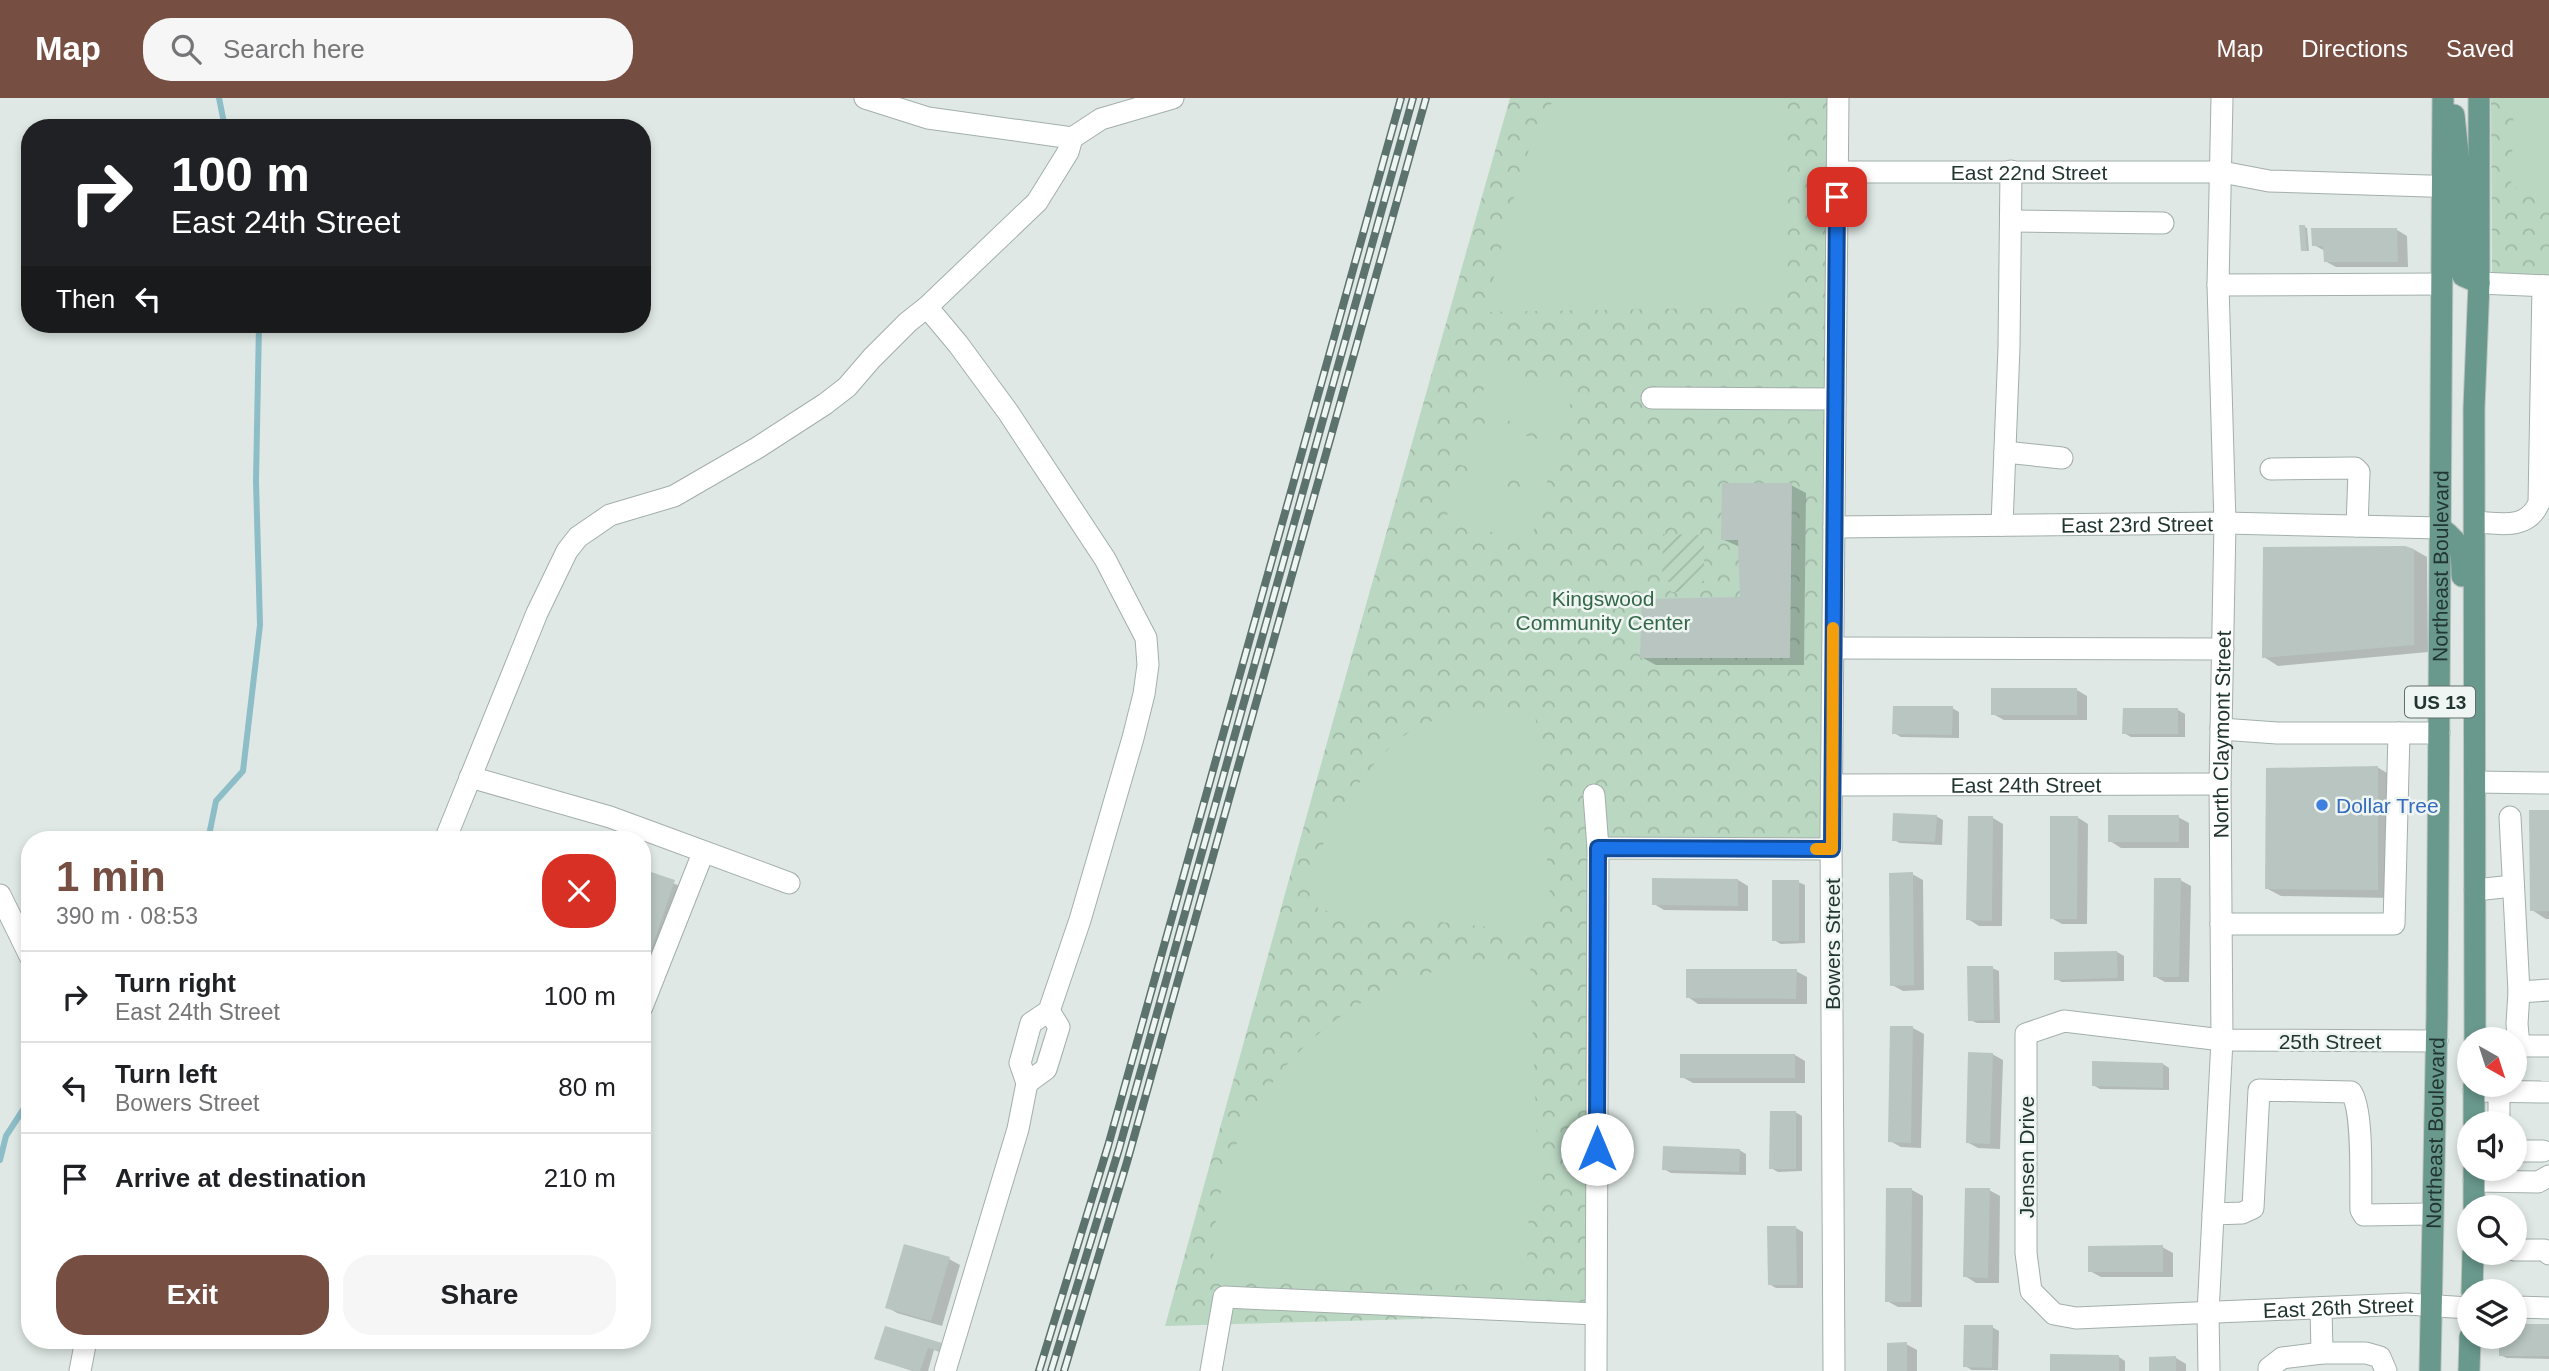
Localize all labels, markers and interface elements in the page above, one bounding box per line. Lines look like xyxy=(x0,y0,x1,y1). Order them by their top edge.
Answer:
search box xyxy=(143,18,633,81)
text: Map xyxy=(35,30,101,67)
icon: search xyxy=(167,30,205,68)
text: Search here xyxy=(223,34,365,64)
text: Map xyxy=(2217,35,2263,62)
text: Directions xyxy=(2301,35,2408,62)
text: Saved xyxy=(2446,35,2514,62)
icon: right xyxy=(56,147,147,238)
text: 100 m xyxy=(171,147,310,201)
street label: East 22nd Street xyxy=(1951,161,2107,184)
pin xyxy=(1807,167,1867,227)
icon: arrive xyxy=(1818,178,1856,216)
text: East 24th Street xyxy=(171,204,400,240)
icon: left xyxy=(129,280,167,318)
text: Then xyxy=(56,284,115,314)
street label: Northeast Boulevard xyxy=(2428,470,2452,662)
street label: East 23rd Street xyxy=(2061,512,2213,536)
park label: Kingswood Community Center xyxy=(1515,587,1691,634)
street label: North Claymont Street xyxy=(2208,630,2234,838)
road number: US 13 xyxy=(2405,687,2475,718)
street label: East 24th Street xyxy=(1951,773,2102,796)
place label: Dollar Tree xyxy=(2336,794,2439,817)
marker: Dollar Tree xyxy=(2314,797,2330,813)
text: 1 min xyxy=(56,853,166,900)
button: close xyxy=(542,854,616,928)
street label: Bowers Street xyxy=(1821,878,1844,1010)
text: 390 m · 08:53 xyxy=(56,903,198,929)
text: Turn right xyxy=(115,968,236,998)
icon: right xyxy=(56,978,94,1016)
text: 100 m xyxy=(544,981,616,1011)
text: East 24th Street xyxy=(115,999,280,1025)
north arrow xyxy=(2457,1027,2527,1097)
map controls xyxy=(2457,1027,2527,1349)
street label: 25th Street xyxy=(2279,1030,2382,1053)
street label: Northeast Boulevard xyxy=(2421,1037,2448,1229)
text: Turn left xyxy=(115,1059,217,1089)
icon: left xyxy=(56,1069,94,1107)
text: 80 m xyxy=(558,1072,616,1102)
text: Bowers Street xyxy=(115,1090,259,1116)
street label: Jensen Drive xyxy=(2015,1096,2038,1218)
button: sound xyxy=(2457,1111,2527,1181)
position arrow xyxy=(1560,1112,1634,1186)
icon: arrive xyxy=(56,1160,94,1198)
text: Arrive at destination xyxy=(115,1163,366,1193)
text: 210 m xyxy=(544,1163,616,1193)
button: search xyxy=(2457,1195,2527,1265)
button: Exit xyxy=(56,1255,329,1335)
button: Share xyxy=(343,1255,616,1335)
button: layers xyxy=(2457,1279,2527,1349)
street label: East 26th Street xyxy=(2262,1292,2414,1322)

